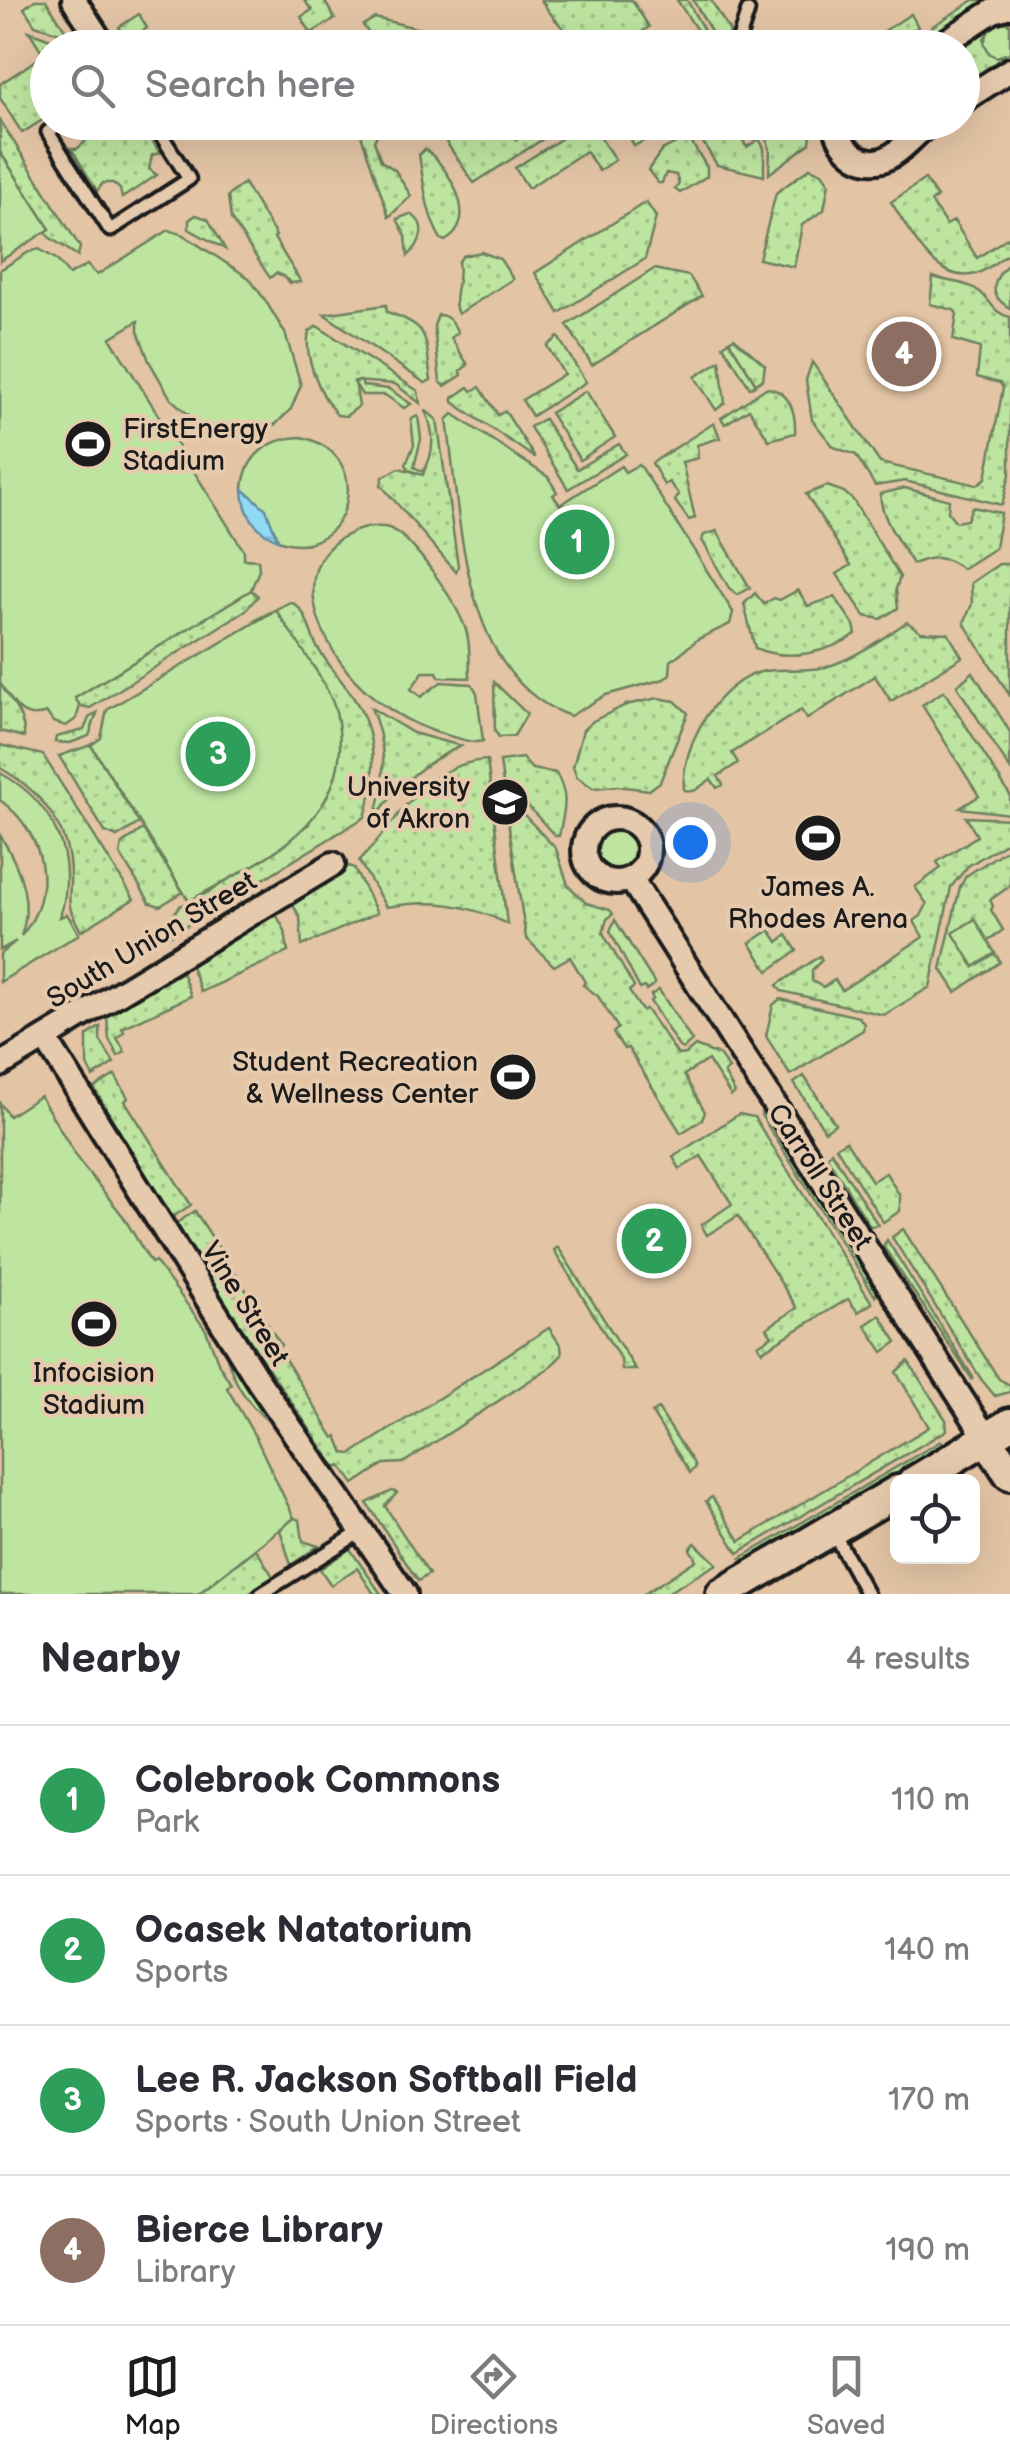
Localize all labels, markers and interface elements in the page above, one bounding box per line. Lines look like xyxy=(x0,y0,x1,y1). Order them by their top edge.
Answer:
search box xyxy=(30,30,980,140)
icon: search xyxy=(65,58,120,113)
text: Search here xyxy=(145,63,356,108)
pin: 4 xyxy=(872,316,936,392)
place label: FirstEnergy Stadium xyxy=(123,413,268,478)
sports icon: FirstEnergy Stadium xyxy=(62,418,114,470)
pin: 1 xyxy=(544,504,610,580)
pin: 3 xyxy=(186,716,250,792)
place label: University of Akron xyxy=(347,771,470,836)
school or university icon: University of Akron xyxy=(479,776,531,828)
sports icon: James A. Rhodes Arena xyxy=(792,812,844,864)
your location xyxy=(665,817,716,868)
street label: South Union Street xyxy=(41,865,263,1016)
place label: James A. Rhodes Arena xyxy=(728,871,908,936)
place label: Student Recreation & Wellness Center xyxy=(232,1046,479,1111)
sports icon: Student Recreation & Wellness Center xyxy=(487,1051,539,1103)
street label: Carroll Street xyxy=(760,1098,879,1256)
pin: 2 xyxy=(622,1204,686,1278)
street label: Vine Street xyxy=(194,1236,296,1372)
sports icon: Infocision Stadium xyxy=(68,1298,120,1350)
place label: Infocision Stadium xyxy=(33,1357,155,1422)
map controls xyxy=(890,1474,980,1564)
button: locate xyxy=(890,1474,980,1564)
text: Nearby xyxy=(40,1634,180,1685)
text: 4 results xyxy=(846,1640,970,1679)
text: Colebrook Commons xyxy=(135,1758,500,1803)
text: 1 xyxy=(66,1781,79,1820)
text: 110 m xyxy=(891,1781,970,1820)
text: Park xyxy=(135,1803,199,1842)
text: Ocasek Natatorium xyxy=(135,1908,472,1953)
text: 2 xyxy=(63,1931,82,1970)
text: 140 m xyxy=(884,1931,970,1970)
text: Sports xyxy=(135,1953,228,1992)
text: Lee R. Jackson Softball Field xyxy=(135,2058,637,2103)
text: 3 xyxy=(63,2081,82,2120)
text: 170 m xyxy=(888,2081,970,2120)
text: Sports · South Union Street xyxy=(135,2103,521,2142)
text: Bierce Library xyxy=(135,2208,383,2253)
text: 4 xyxy=(63,2231,82,2270)
text: 190 m xyxy=(885,2231,970,2270)
text: Library xyxy=(135,2253,236,2292)
tab: Map xyxy=(124,2349,181,2442)
tab: Directions xyxy=(429,2349,558,2442)
tab: Saved xyxy=(807,2349,886,2442)

